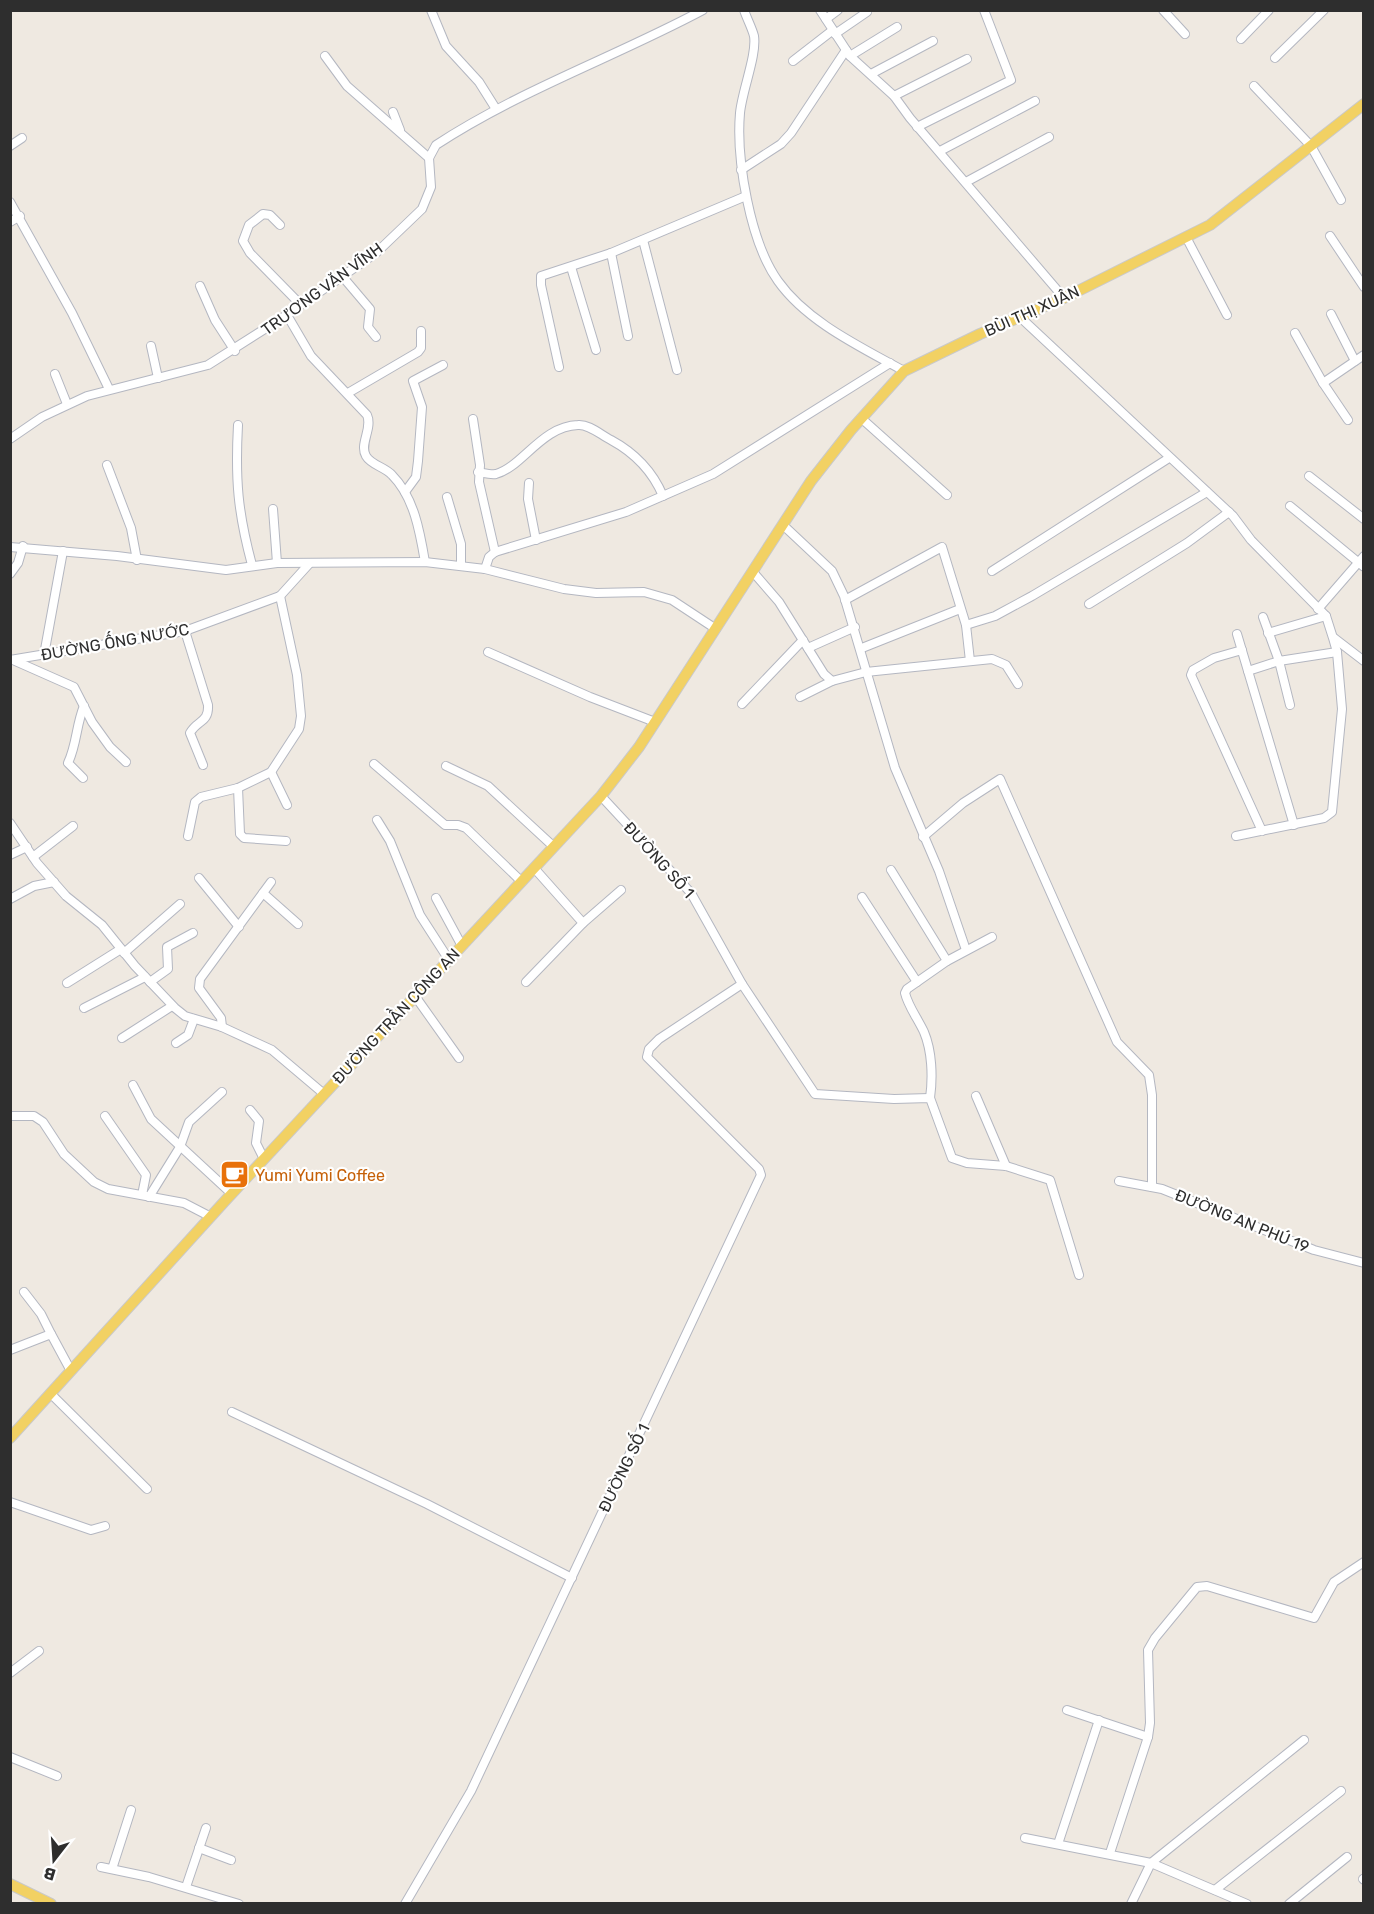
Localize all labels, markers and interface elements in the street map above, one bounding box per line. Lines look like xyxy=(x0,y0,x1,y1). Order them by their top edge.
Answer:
street label: TRƯƠNG VĂN VĨNH xyxy=(258,239,386,339)
street label: BÙI THỊ XUÂN xyxy=(981,281,1082,340)
street label: ĐƯỜNG ỐNG NƯỚC xyxy=(39,618,191,664)
street label: ĐƯỜNG SỐ 1 xyxy=(620,817,700,902)
street label: ĐƯỜNG TRẦN CÔNG AN xyxy=(327,943,464,1088)
cafe icon: Yumi Yumi Coffee xyxy=(218,1159,250,1191)
place label: Yumi Yumi Coffee xyxy=(255,1166,385,1185)
street label: ĐƯỜNG AN PHÚ 19 xyxy=(1172,1184,1312,1257)
street label: ĐƯỜNG SỐ 1 xyxy=(593,1420,654,1515)
north arrow xyxy=(24,1830,84,1890)
text: B xyxy=(42,1863,58,1885)

